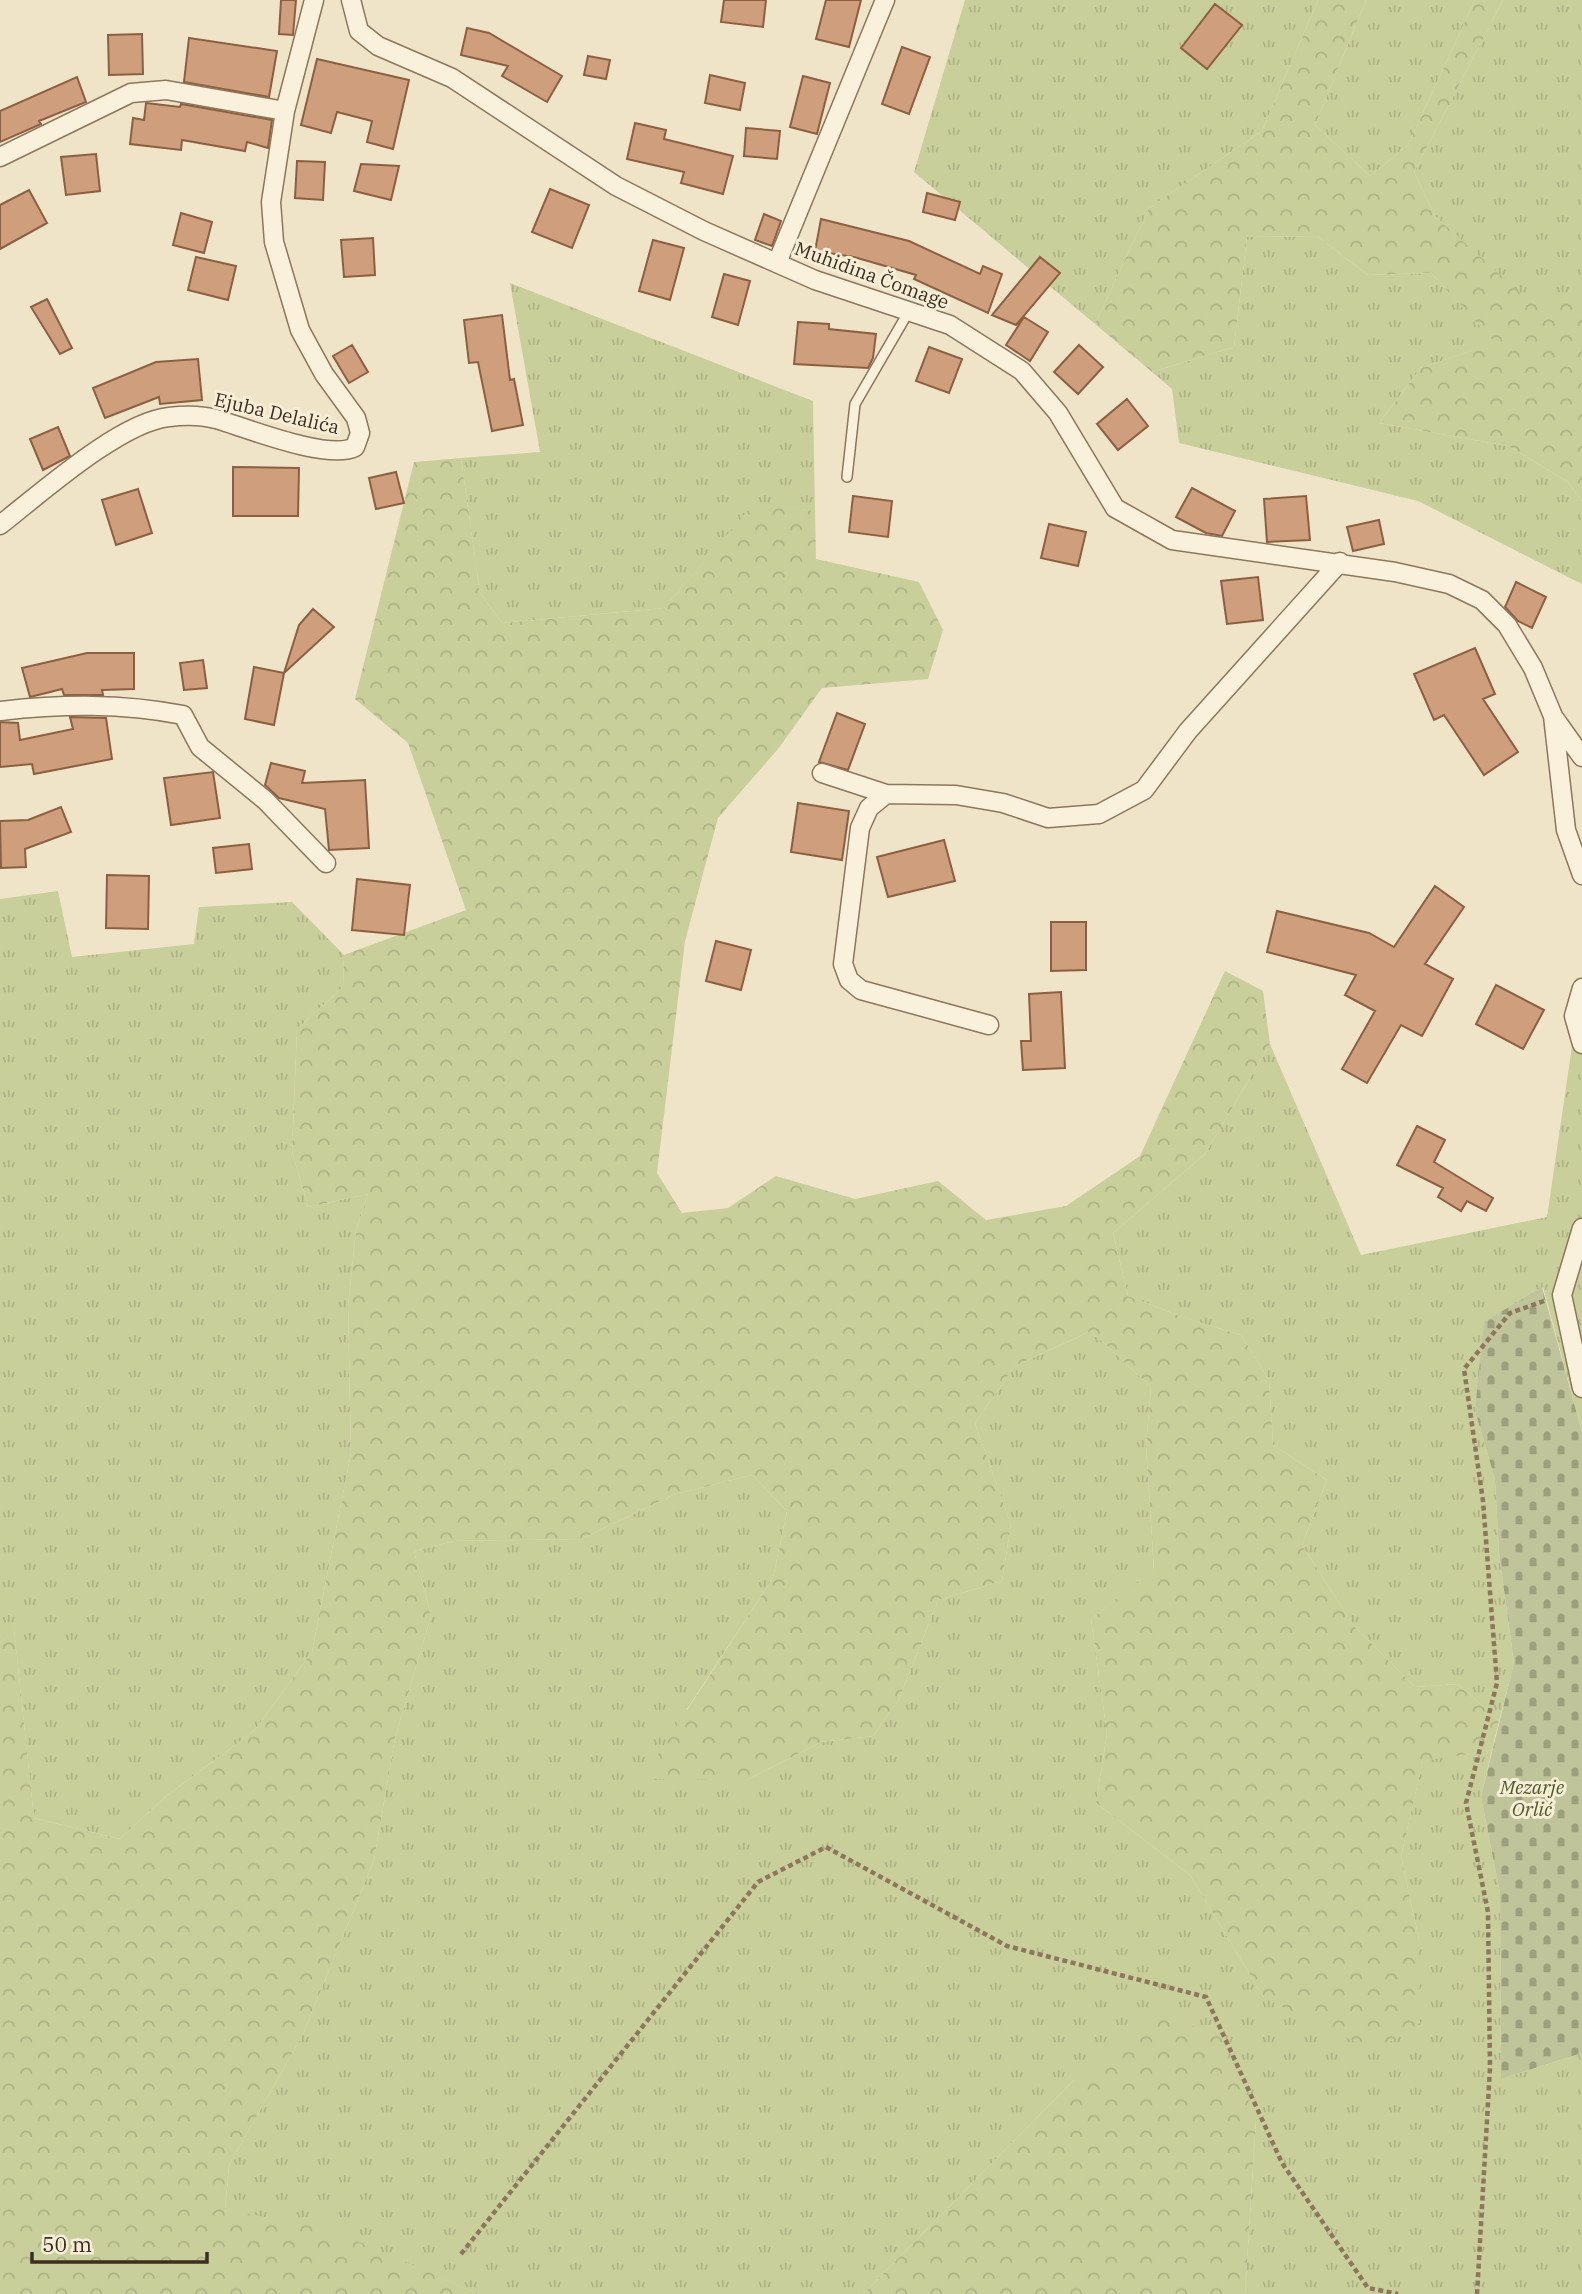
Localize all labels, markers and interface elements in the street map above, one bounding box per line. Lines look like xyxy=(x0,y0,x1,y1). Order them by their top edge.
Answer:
street label: Muhidina Čomage xyxy=(792,236,952,314)
street label: Ejuba Delalića xyxy=(212,387,342,439)
park label: Mezarje Orlić xyxy=(1499,1775,1565,1821)
scale bar xyxy=(32,2220,206,2264)
text: 50 m xyxy=(42,2230,92,2258)

